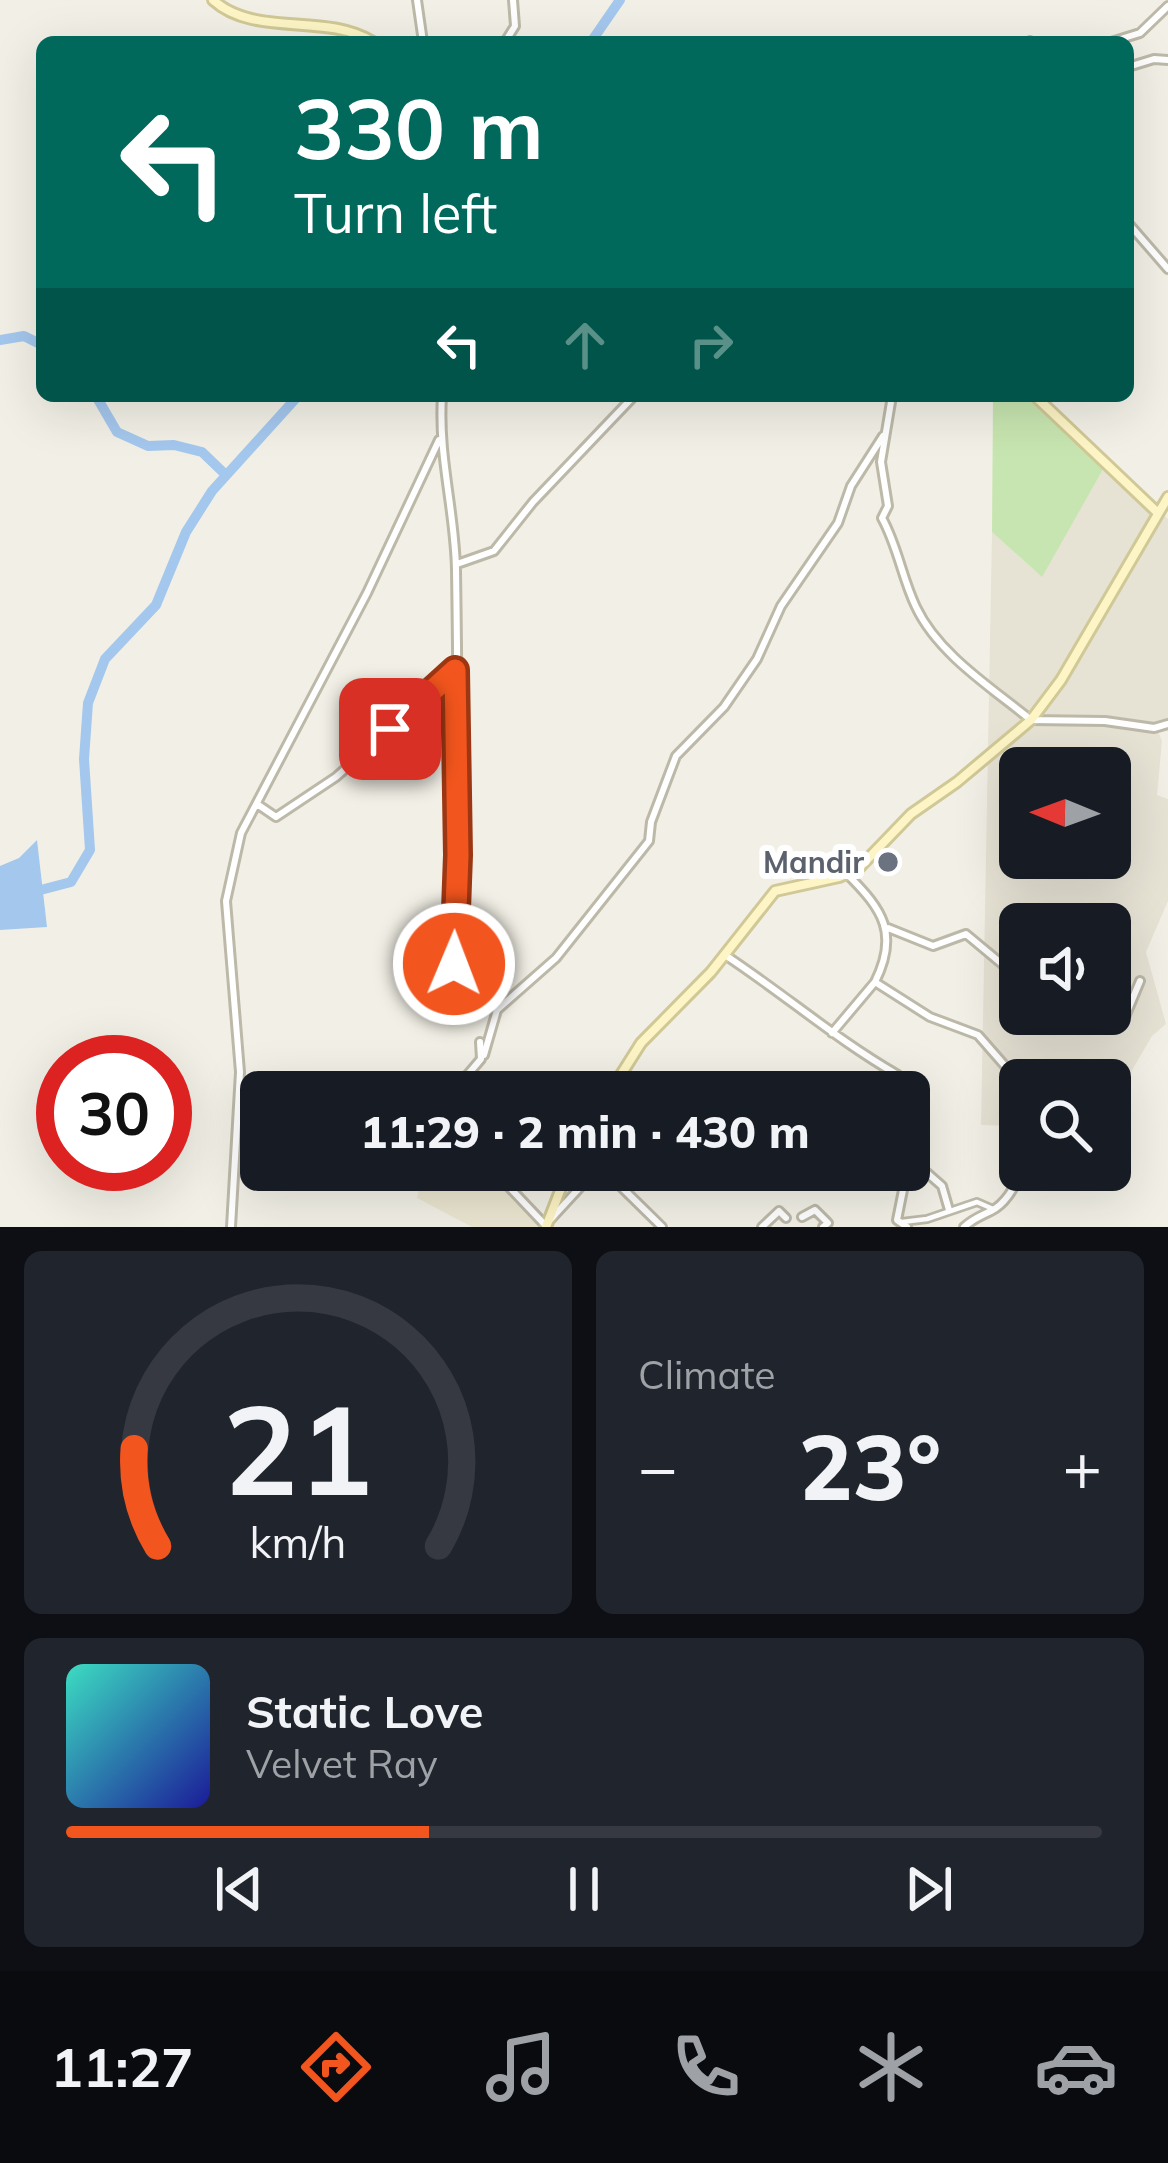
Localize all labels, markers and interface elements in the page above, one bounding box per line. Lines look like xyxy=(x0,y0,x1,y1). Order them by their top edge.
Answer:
text: 330 m xyxy=(294,75,544,180)
icon: left xyxy=(96,84,252,240)
text: Turn left xyxy=(294,179,497,247)
icon: left xyxy=(426,312,492,378)
icon: ahead xyxy=(552,312,618,378)
icon: right xyxy=(678,312,744,378)
pin xyxy=(339,678,441,780)
icon: arrive xyxy=(357,696,423,762)
north arrow xyxy=(999,747,1131,879)
map controls xyxy=(999,747,1131,1191)
place label: Mandir xyxy=(763,843,864,881)
marker: Mandir xyxy=(875,849,901,875)
position arrow xyxy=(391,901,517,1027)
button: sound xyxy=(999,903,1131,1035)
speed limit sign: 30 xyxy=(36,1035,192,1191)
button: search xyxy=(999,1059,1131,1191)
text: 11:29 · 2 min · 430 m xyxy=(360,1103,810,1159)
text: Climate xyxy=(638,1350,776,1399)
text: 21 xyxy=(223,1370,373,1526)
text: 23° xyxy=(799,1410,941,1523)
text: − xyxy=(638,1425,678,1508)
text: + xyxy=(1062,1425,1102,1508)
text: km/h xyxy=(249,1514,347,1568)
text: Static Love xyxy=(246,1683,483,1739)
text: Velvet Ray xyxy=(246,1739,438,1788)
icon: previous xyxy=(206,1856,272,1922)
icon: pause xyxy=(551,1856,617,1922)
icon: next xyxy=(896,1856,962,1922)
icon: directions xyxy=(294,2025,378,2109)
icon: music xyxy=(479,2025,563,2109)
icon: phone xyxy=(664,2025,748,2109)
icon: climate xyxy=(849,2025,933,2109)
icon: car xyxy=(1034,2025,1118,2109)
text: 11:27 xyxy=(50,2033,193,2101)

